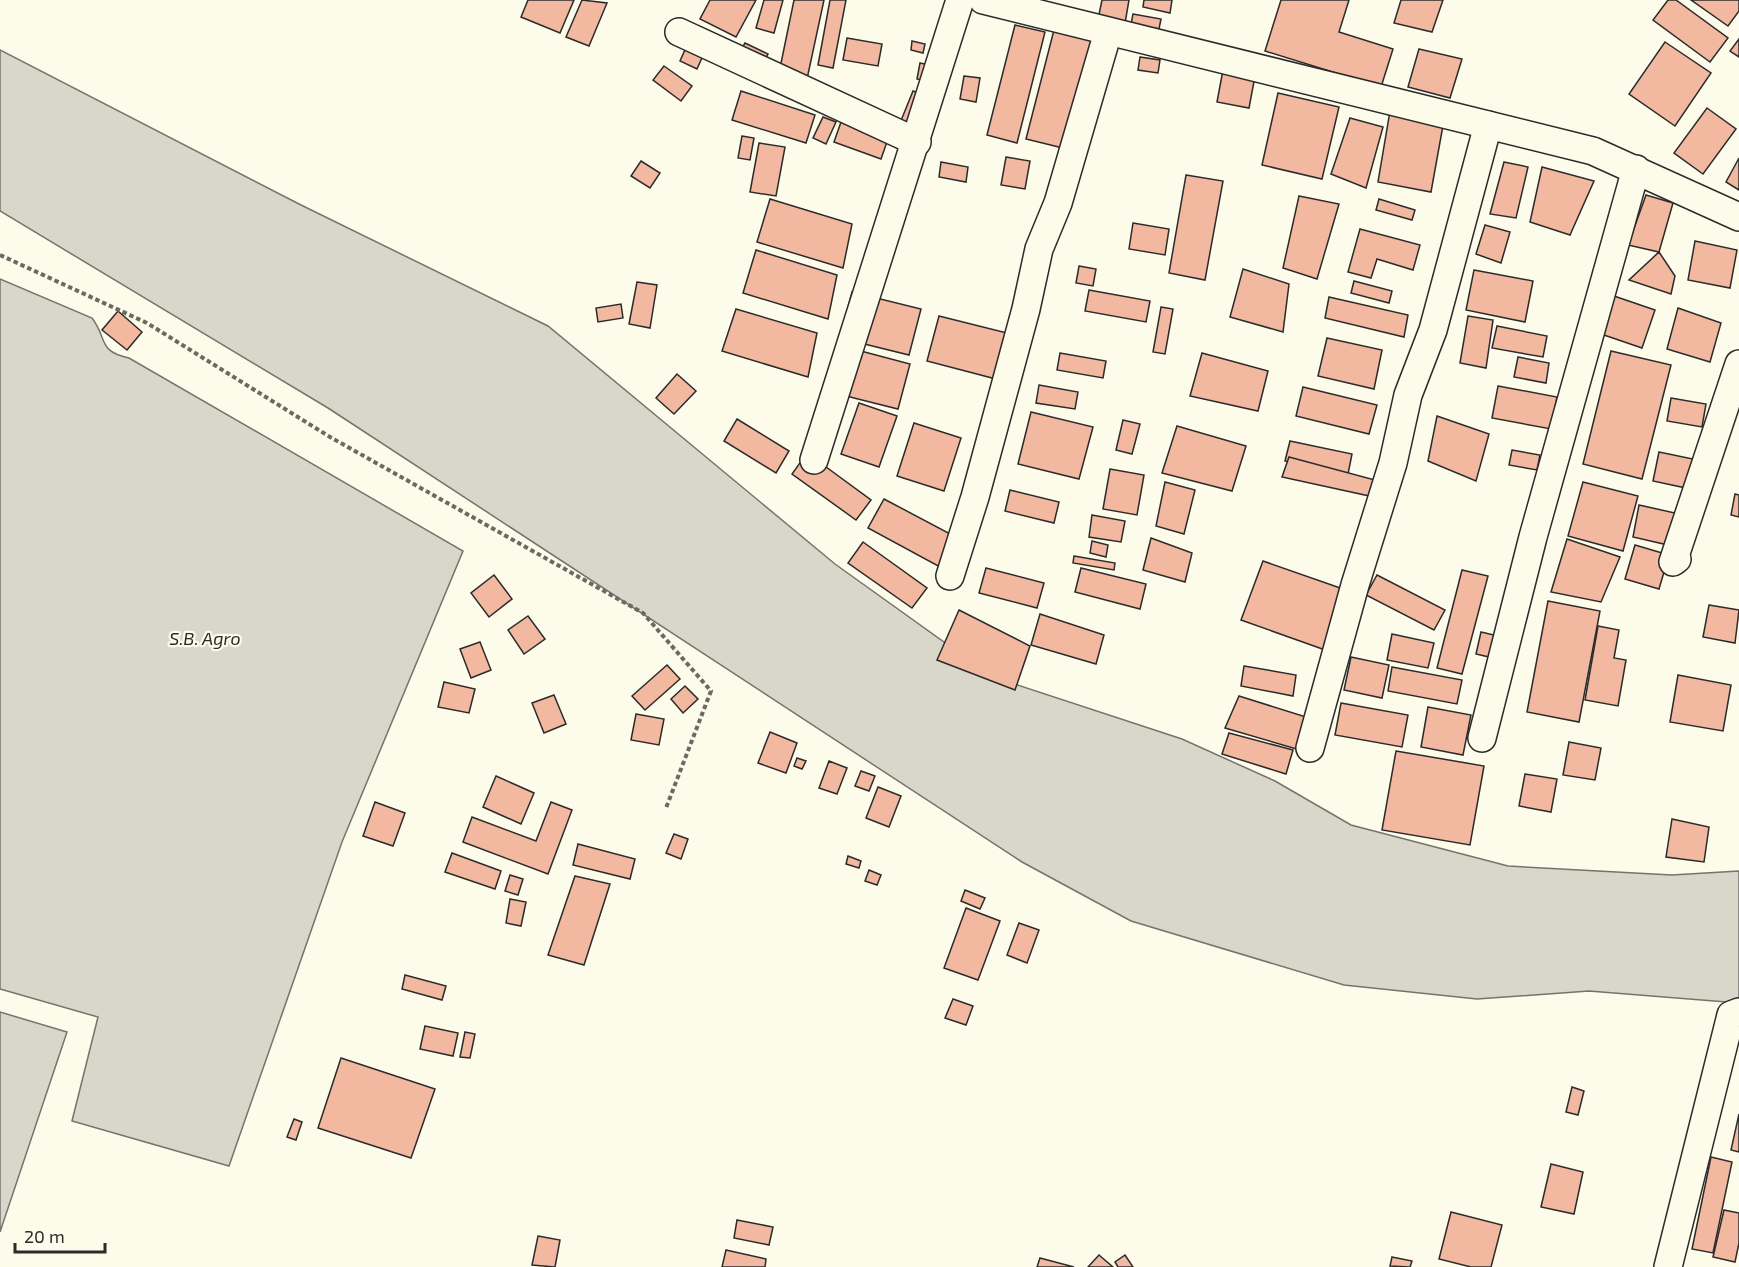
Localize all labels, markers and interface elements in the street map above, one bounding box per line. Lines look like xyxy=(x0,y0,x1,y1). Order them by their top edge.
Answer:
water label: S.B. Agro xyxy=(169,627,241,649)
scale bar xyxy=(15,1216,105,1254)
text: 20 m xyxy=(24,1225,65,1247)

